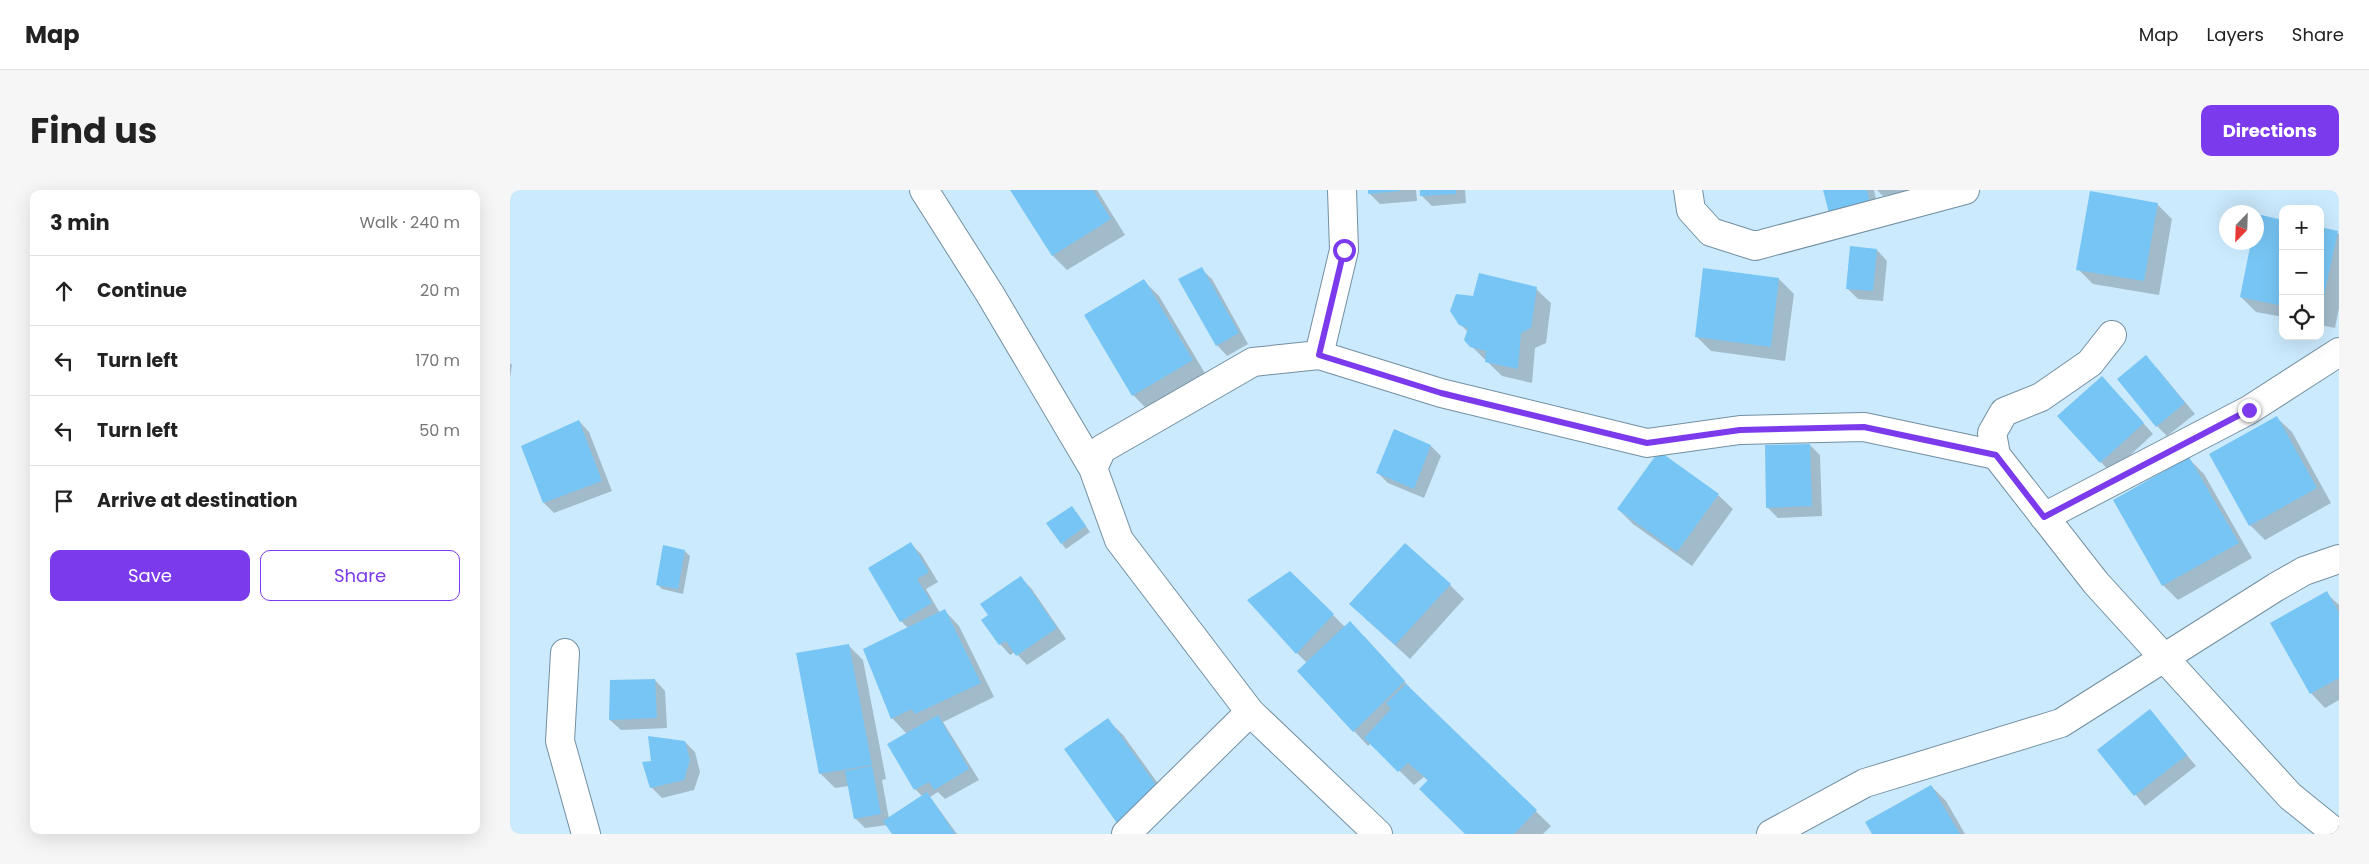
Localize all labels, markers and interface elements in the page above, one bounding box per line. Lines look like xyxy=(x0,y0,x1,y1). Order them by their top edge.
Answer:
text: Map xyxy=(25,18,80,51)
text: Map xyxy=(2139,22,2179,47)
text: Layers xyxy=(2207,22,2264,47)
text: Share xyxy=(2292,22,2344,47)
button: Directions xyxy=(2201,105,2339,156)
text: Find us xyxy=(30,106,157,155)
north arrow xyxy=(2219,205,2264,250)
map controls xyxy=(2279,205,2324,340)
button: + xyxy=(2279,205,2324,250)
text: 3 min xyxy=(50,208,110,237)
text: Walk · 240 m xyxy=(359,211,460,234)
route start xyxy=(1333,239,1356,262)
button: − xyxy=(2279,250,2324,295)
icon: ahead xyxy=(50,277,78,305)
text: Continue xyxy=(97,277,187,304)
text: 20 m xyxy=(420,279,460,302)
button: locate xyxy=(2279,295,2324,340)
icon: left xyxy=(50,347,78,375)
text: Turn left xyxy=(97,347,178,374)
text: 170 m xyxy=(415,349,460,372)
route end xyxy=(2238,399,2261,422)
icon: left xyxy=(50,417,78,445)
text: Turn left xyxy=(97,417,178,444)
text: 50 m xyxy=(419,419,460,442)
icon: arrive xyxy=(50,487,78,515)
text: Arrive at destination xyxy=(97,487,298,514)
button: Save xyxy=(50,550,250,601)
button: Share xyxy=(260,550,460,601)

